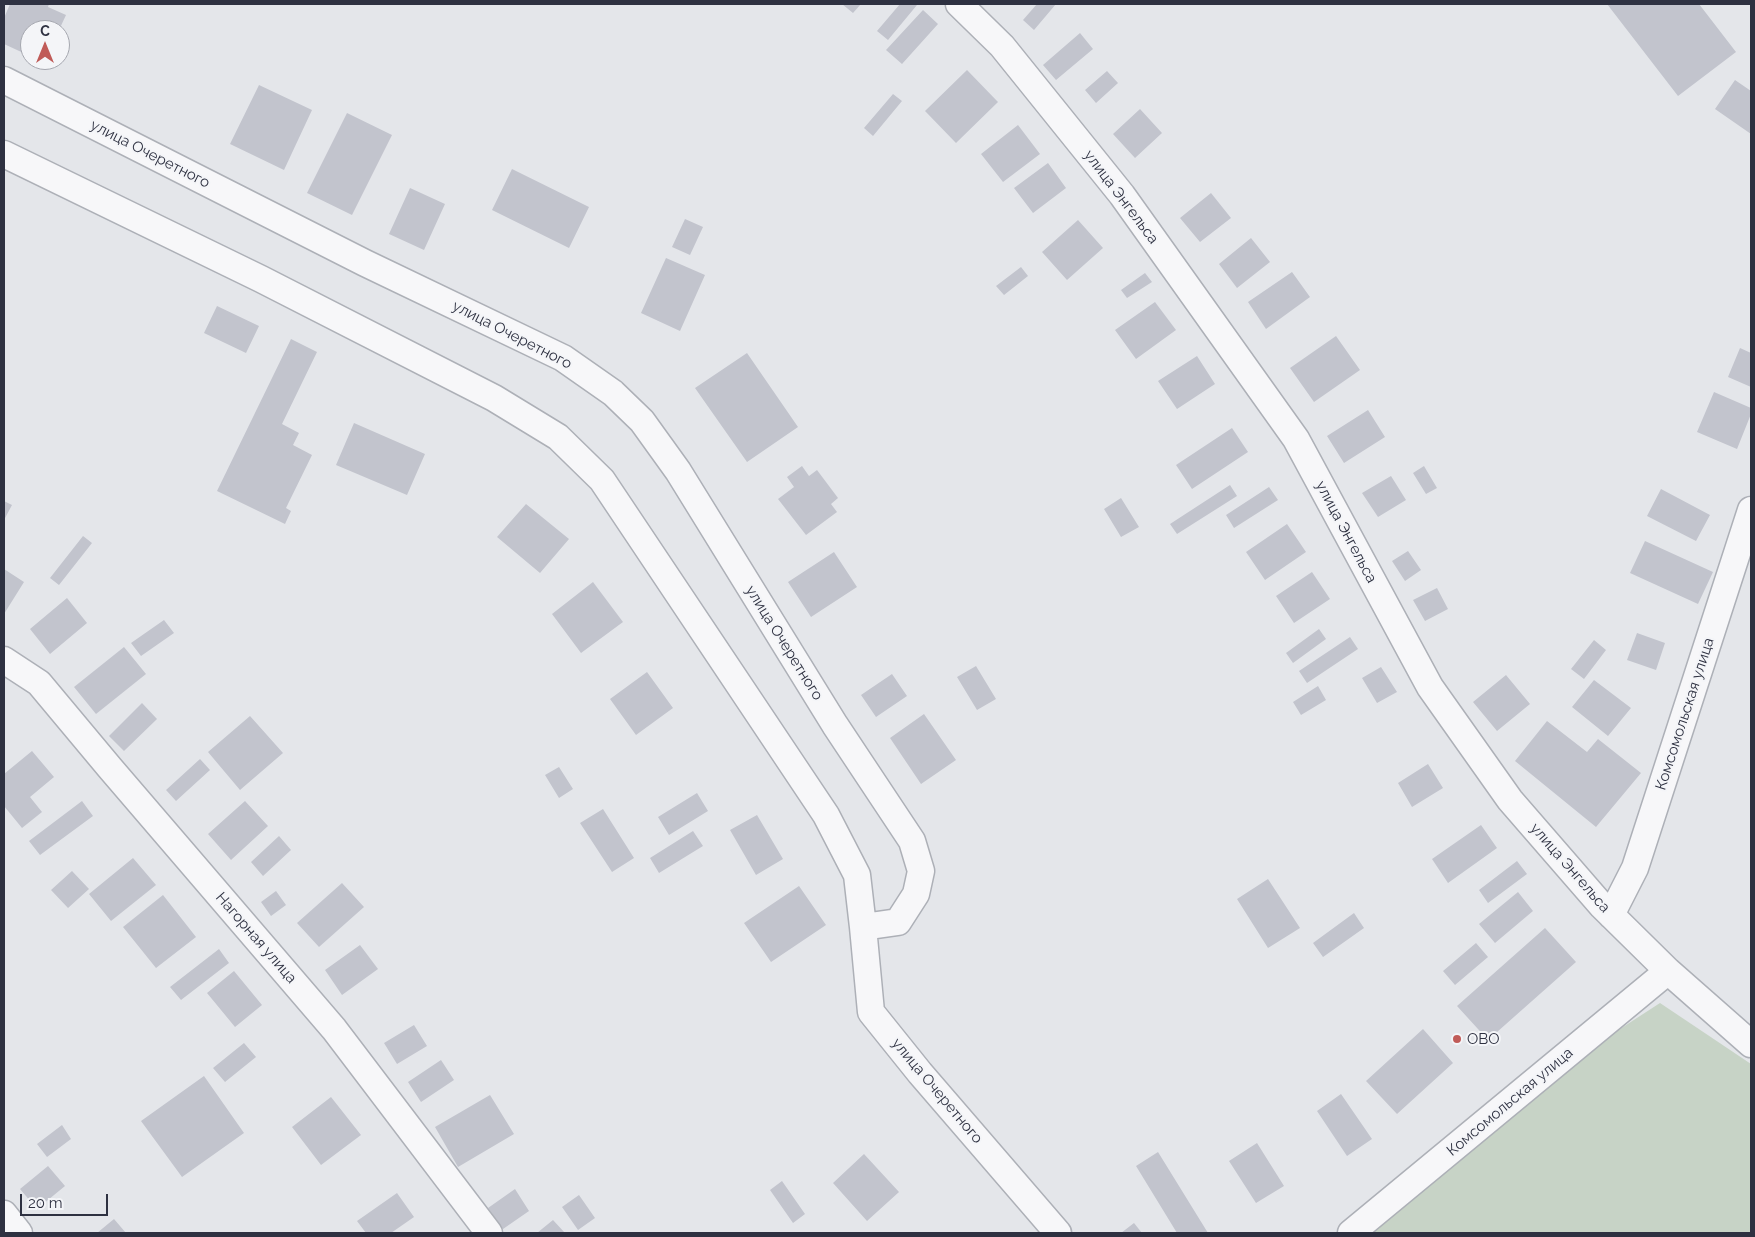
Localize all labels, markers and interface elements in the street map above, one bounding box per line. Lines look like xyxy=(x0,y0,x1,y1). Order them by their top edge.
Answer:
north arrow xyxy=(20,20,70,70)
text: С xyxy=(40,23,50,39)
street label: улица Очеретного xyxy=(87,116,213,192)
street label: улица Энгельса xyxy=(1080,147,1162,247)
street label: улица Очеретного xyxy=(449,297,575,373)
street label: улица Энгельса xyxy=(1312,478,1380,586)
street label: улица Очеретного xyxy=(741,582,827,704)
street label: Комсомольская улица xyxy=(1652,636,1718,792)
street label: улица Энгельса xyxy=(1526,820,1614,916)
street label: Нагорная улица xyxy=(212,889,300,987)
place label: ОВО xyxy=(1467,1030,1500,1048)
marker: ОВО xyxy=(1451,1033,1463,1045)
street label: улица Очеретного xyxy=(888,1035,986,1147)
street label: Комсомольская улица xyxy=(1443,1044,1577,1160)
scale bar xyxy=(22,1184,110,1216)
text: 20 m xyxy=(28,1194,63,1212)

